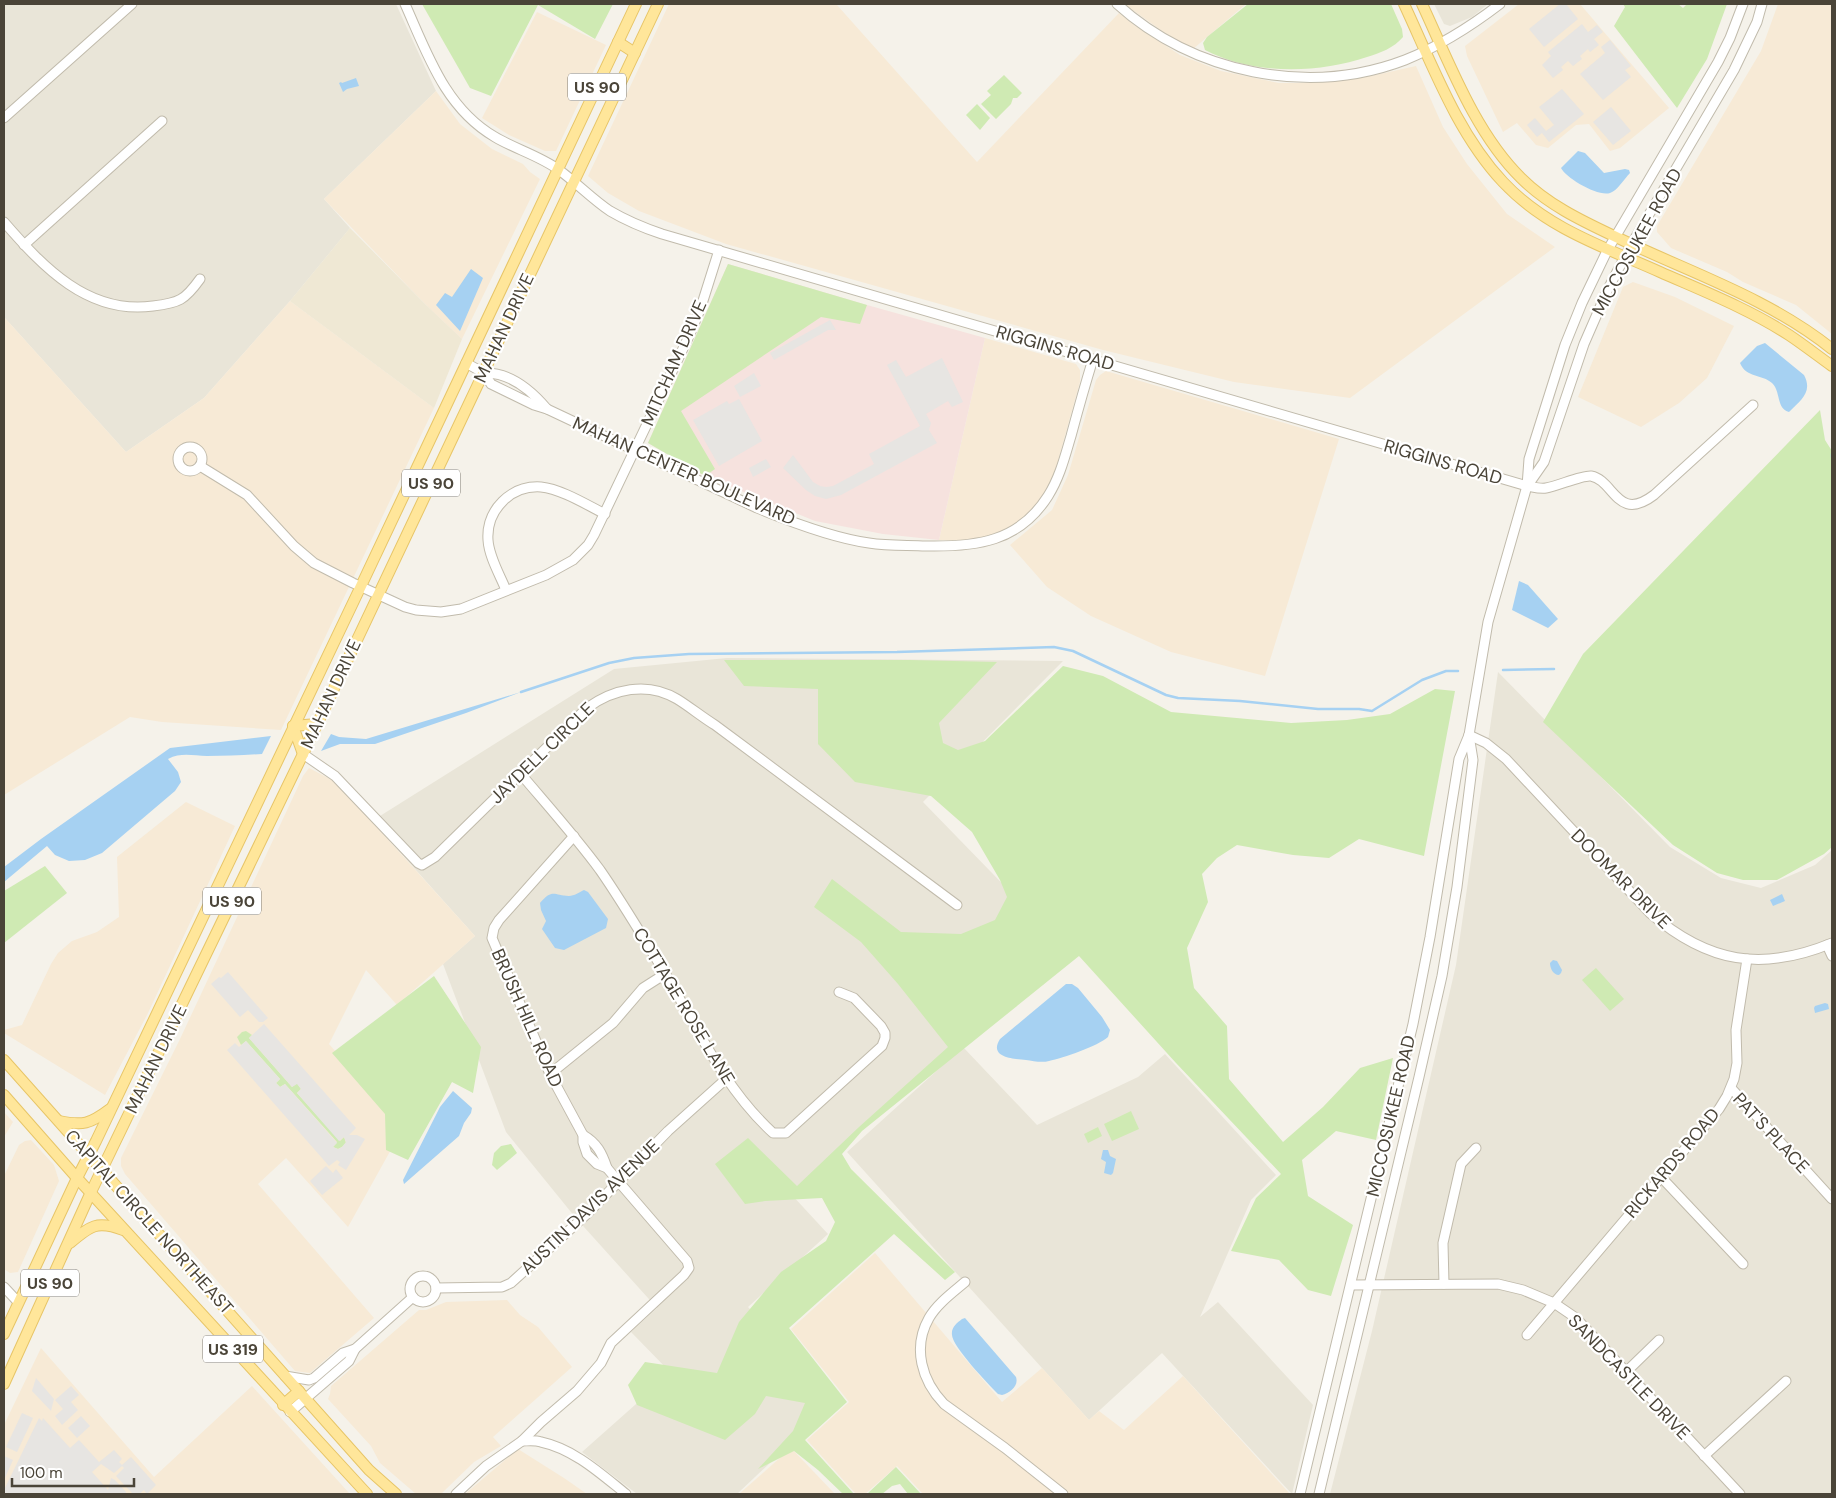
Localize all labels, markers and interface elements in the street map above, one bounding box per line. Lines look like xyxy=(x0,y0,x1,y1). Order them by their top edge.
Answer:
road number: US 90 xyxy=(568,74,626,100)
street label: MICCOSUKEE ROAD xyxy=(1587,164,1687,320)
street label: MAHAN DRIVE xyxy=(468,269,540,387)
street label: MITCHAM DRIVE xyxy=(636,296,712,430)
street label: RIGGINS ROAD xyxy=(993,320,1117,376)
street label: MAHAN CENTER BOULEVARD xyxy=(569,411,799,531)
street label: RIGGINS ROAD xyxy=(1381,434,1505,490)
road number: US 90 xyxy=(402,469,460,496)
street label: MAHAN DRIVE xyxy=(295,635,367,753)
street label: JAYDELL CIRCLE xyxy=(485,697,599,809)
street label: DOOMAR DRIVE xyxy=(1566,824,1676,934)
road number: US 90 xyxy=(203,888,261,914)
street label: COTTAGE ROSE LANE xyxy=(628,923,740,1089)
street label: BRUSH HILL ROAD xyxy=(486,945,568,1091)
street label: MAHAN DRIVE xyxy=(119,1001,193,1117)
street label: MICCOSUKEE ROAD xyxy=(1361,1033,1421,1199)
street label: PAT'S PLACE xyxy=(1728,1088,1814,1178)
street label: RICKARDS ROAD xyxy=(1619,1103,1725,1223)
street label: CAPITAL CIRCLE NORTHEAST xyxy=(59,1124,239,1320)
street label: AUSTIN DAVIS AVENUE xyxy=(515,1134,665,1280)
road number: US 90 xyxy=(21,1270,79,1296)
street label: SANDCASTLE DRIVE xyxy=(1563,1309,1695,1445)
road number: US 319 xyxy=(203,1336,263,1362)
scale bar xyxy=(12,1456,135,1488)
text: 100 m xyxy=(20,1463,63,1483)

